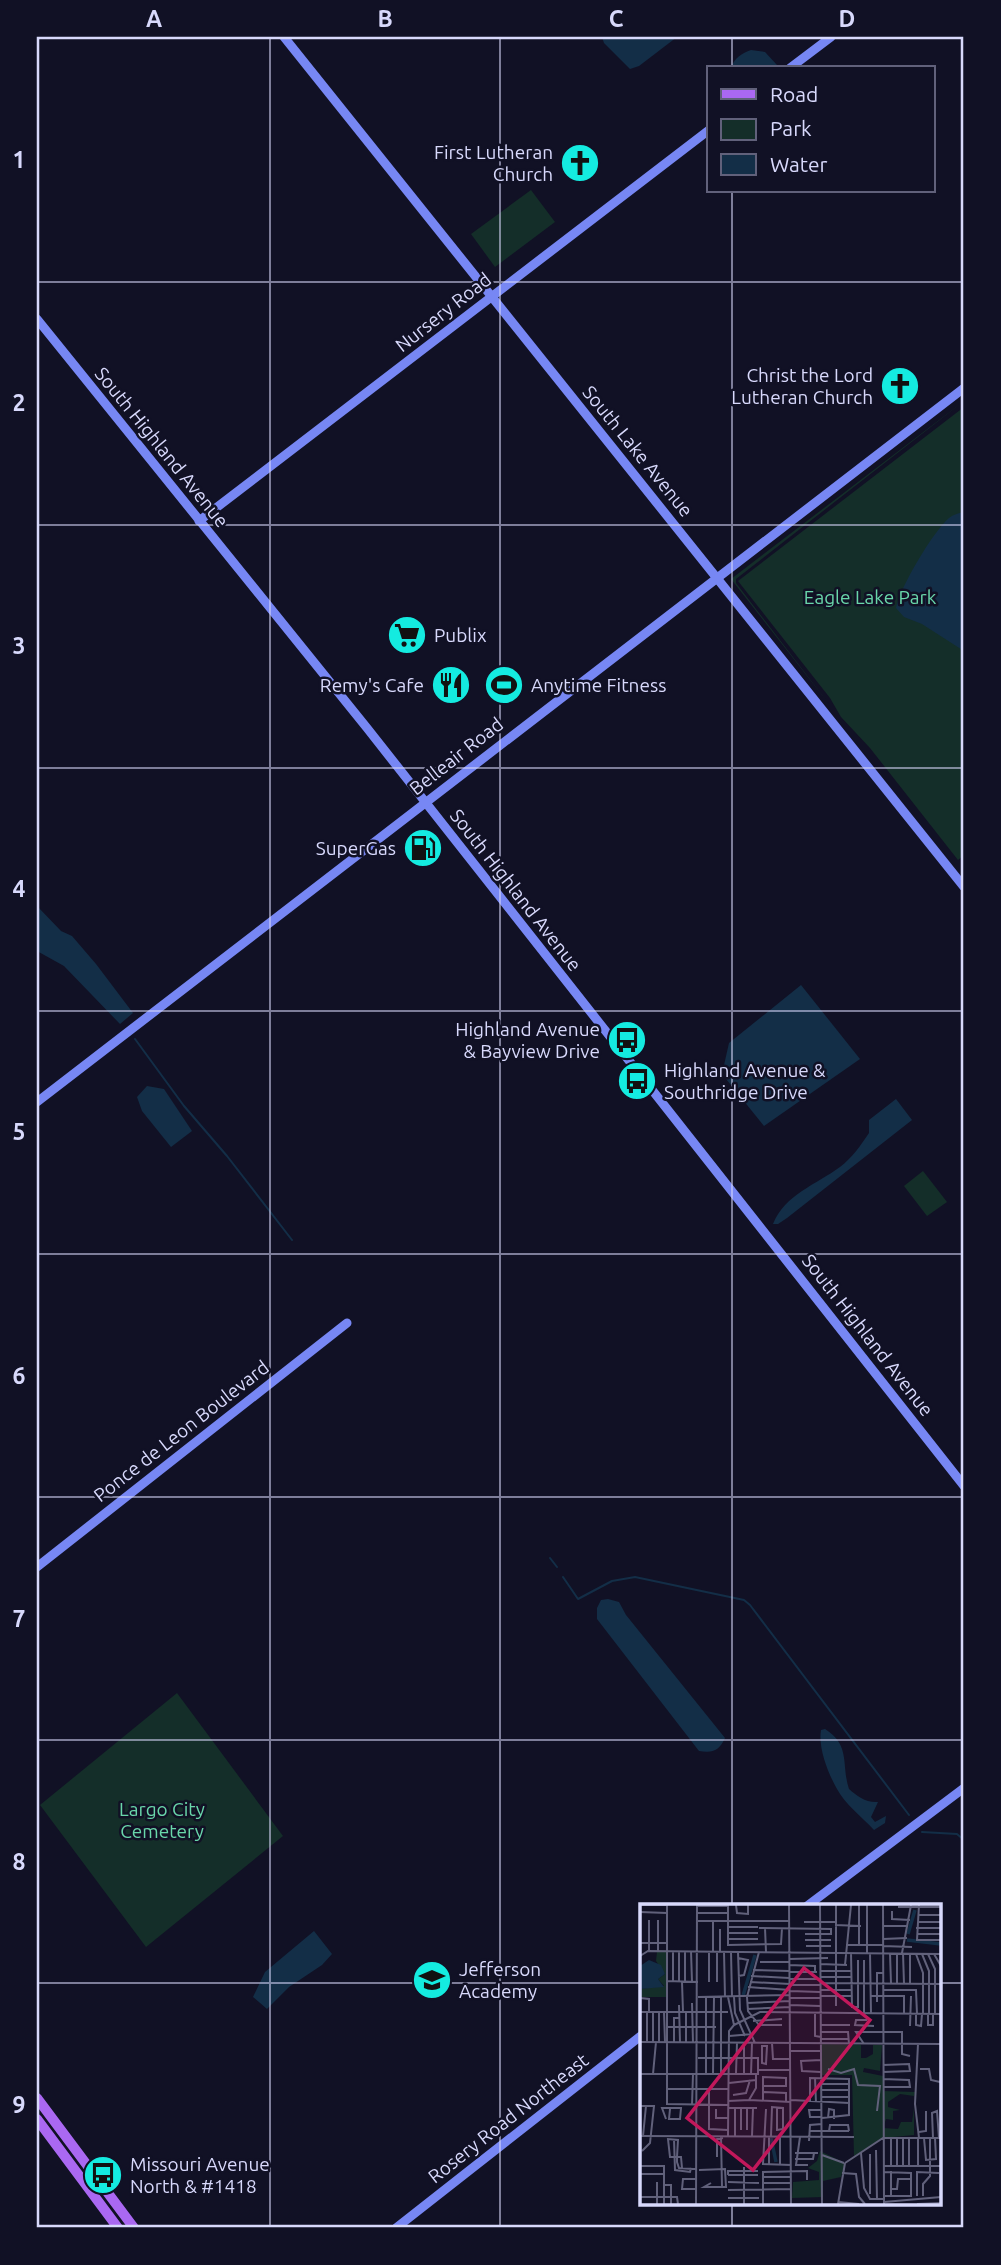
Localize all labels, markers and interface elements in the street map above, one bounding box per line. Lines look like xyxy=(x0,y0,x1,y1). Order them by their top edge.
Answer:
text: A xyxy=(146,6,162,31)
text: B xyxy=(377,6,393,31)
text: C xyxy=(609,6,624,31)
text: D xyxy=(839,6,855,31)
legend xyxy=(707,66,934,192)
text: Road xyxy=(770,82,818,106)
text: Park xyxy=(770,116,812,140)
place label: First Lutheran Church xyxy=(434,141,553,185)
church icon: First Lutheran Church xyxy=(559,142,601,184)
text: 1 xyxy=(13,147,25,172)
text: Water xyxy=(770,152,828,176)
street label: Nursery Road xyxy=(391,268,495,356)
street label: South Highland Avenue xyxy=(91,363,233,531)
place label: Christ the Lord Lutheran Church xyxy=(731,364,873,408)
church icon: Christ the Lord Lutheran Church xyxy=(879,365,921,407)
street label: South Lake Avenue xyxy=(578,381,698,521)
text: 2 xyxy=(13,390,25,415)
park label: Eagle Lake Park xyxy=(804,586,937,608)
supermarket icon: Publix xyxy=(386,614,428,656)
place label: Publix xyxy=(434,624,487,646)
text: 3 xyxy=(13,633,25,658)
restaurant icon: Remy's Cafe xyxy=(430,664,472,706)
sports icon: Anytime Fitness xyxy=(483,664,525,706)
place label: Remy's Cafe xyxy=(320,674,424,696)
place label: Anytime Fitness xyxy=(531,674,666,696)
street label: Belleair Road xyxy=(405,713,507,799)
street label: South Highland Avenue xyxy=(446,805,586,975)
fuel station icon: SuperGas xyxy=(402,827,444,869)
place label: SuperGas xyxy=(316,837,396,859)
text: 4 xyxy=(13,876,26,901)
place label: Highland Avenue & Bayview Drive xyxy=(455,1018,600,1062)
bus stop icon: Highland Avenue & Bayview Drive xyxy=(606,1019,648,1061)
place label: Highland Avenue & Southridge Drive xyxy=(664,1059,826,1103)
bus stop icon: Highland Avenue & Southridge Drive xyxy=(616,1060,658,1102)
text: 5 xyxy=(13,1119,25,1144)
street label: South Highland Avenue xyxy=(798,1250,938,1420)
street label: Ponce de Leon Boulevard xyxy=(89,1356,273,1506)
text: 6 xyxy=(13,1363,26,1388)
text: 7 xyxy=(13,1606,25,1631)
park label: Largo City Cemetery xyxy=(119,1798,205,1842)
text: 8 xyxy=(13,1849,25,1874)
inset map xyxy=(640,1904,942,2206)
place label: Jefferson Academy xyxy=(459,1958,541,2002)
school or university icon: Jefferson Academy xyxy=(411,1959,453,2001)
street label: Rosery Road Northeast xyxy=(424,2048,593,2187)
text: 9 xyxy=(13,2092,25,2117)
place label: Missouri Avenue North & #1418 xyxy=(130,2153,270,2197)
bus stop icon: Missouri Avenue North & #1418 xyxy=(82,2154,124,2196)

